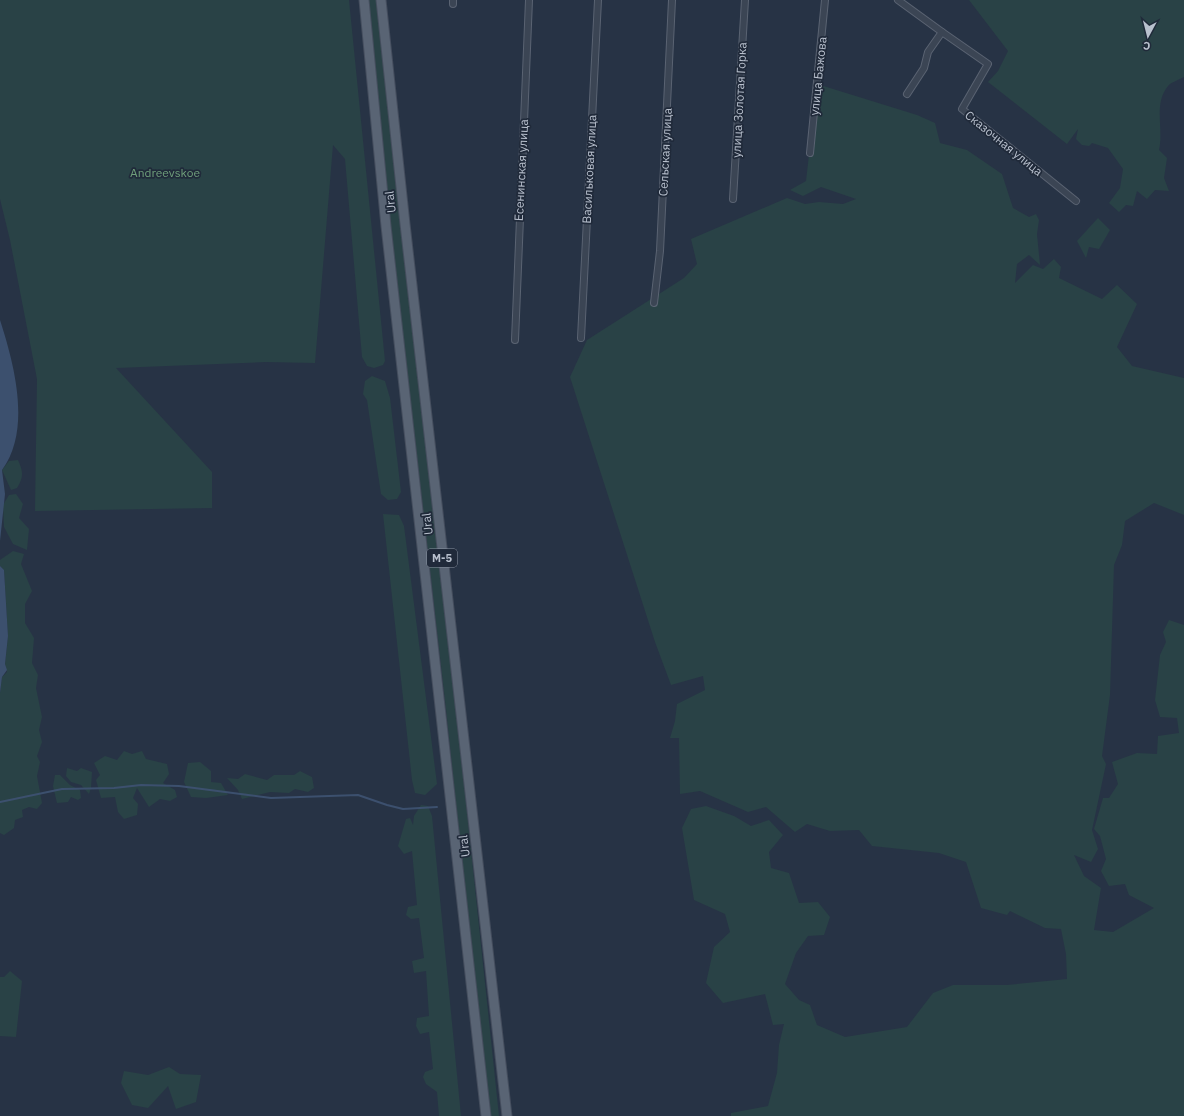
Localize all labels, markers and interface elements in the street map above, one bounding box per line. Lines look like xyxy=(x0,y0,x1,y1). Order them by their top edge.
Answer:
north arrow xyxy=(1128,16,1168,56)
street label: улица Бажова xyxy=(806,35,830,116)
text: С xyxy=(1142,39,1151,53)
street label: улица Золотая Горка xyxy=(728,41,750,158)
street label: Сельская улица xyxy=(655,107,675,197)
street label: Сказочная улица xyxy=(962,107,1046,179)
street label: Васильковая улица xyxy=(579,114,599,224)
street label: Есенинская улица xyxy=(511,118,531,221)
park label: Andreevskoe xyxy=(130,165,200,180)
street label: Ural xyxy=(381,190,399,214)
street label: Ural xyxy=(418,512,436,536)
road number: М-5 xyxy=(427,549,457,567)
street label: Ural xyxy=(455,834,473,858)

